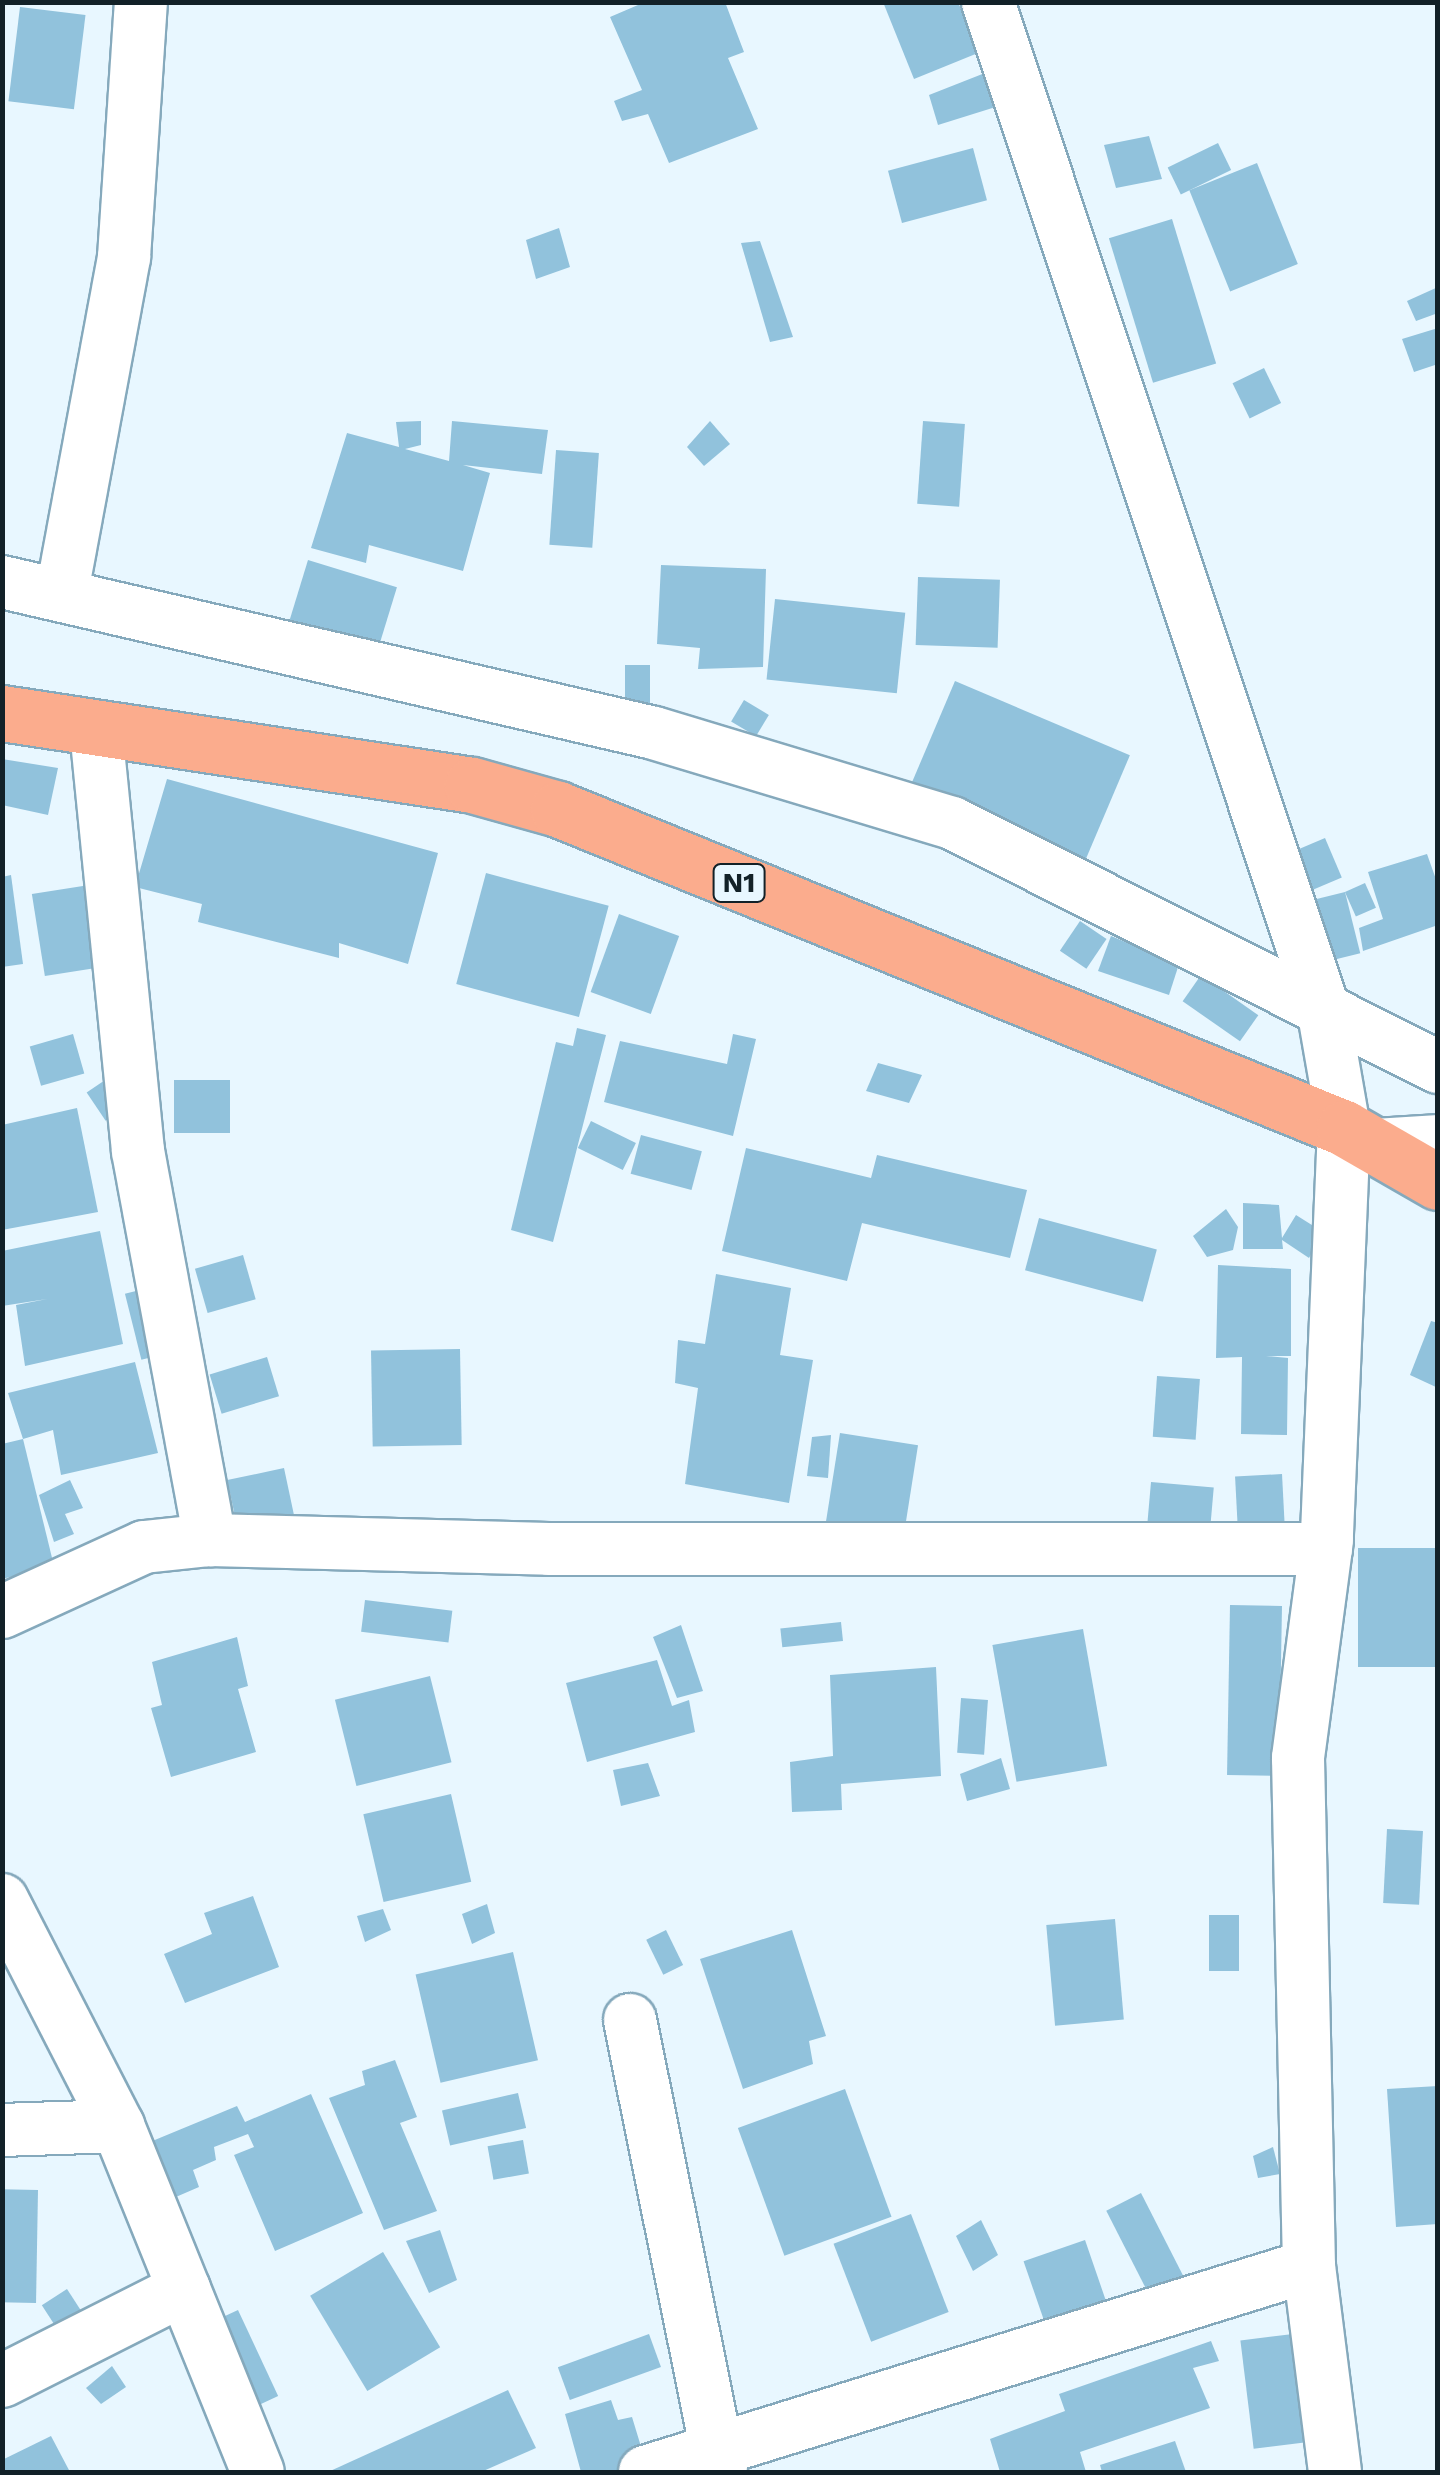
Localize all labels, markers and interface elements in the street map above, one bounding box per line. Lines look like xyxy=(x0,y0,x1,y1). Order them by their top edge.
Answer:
road number: N1 xyxy=(712,860,766,906)

